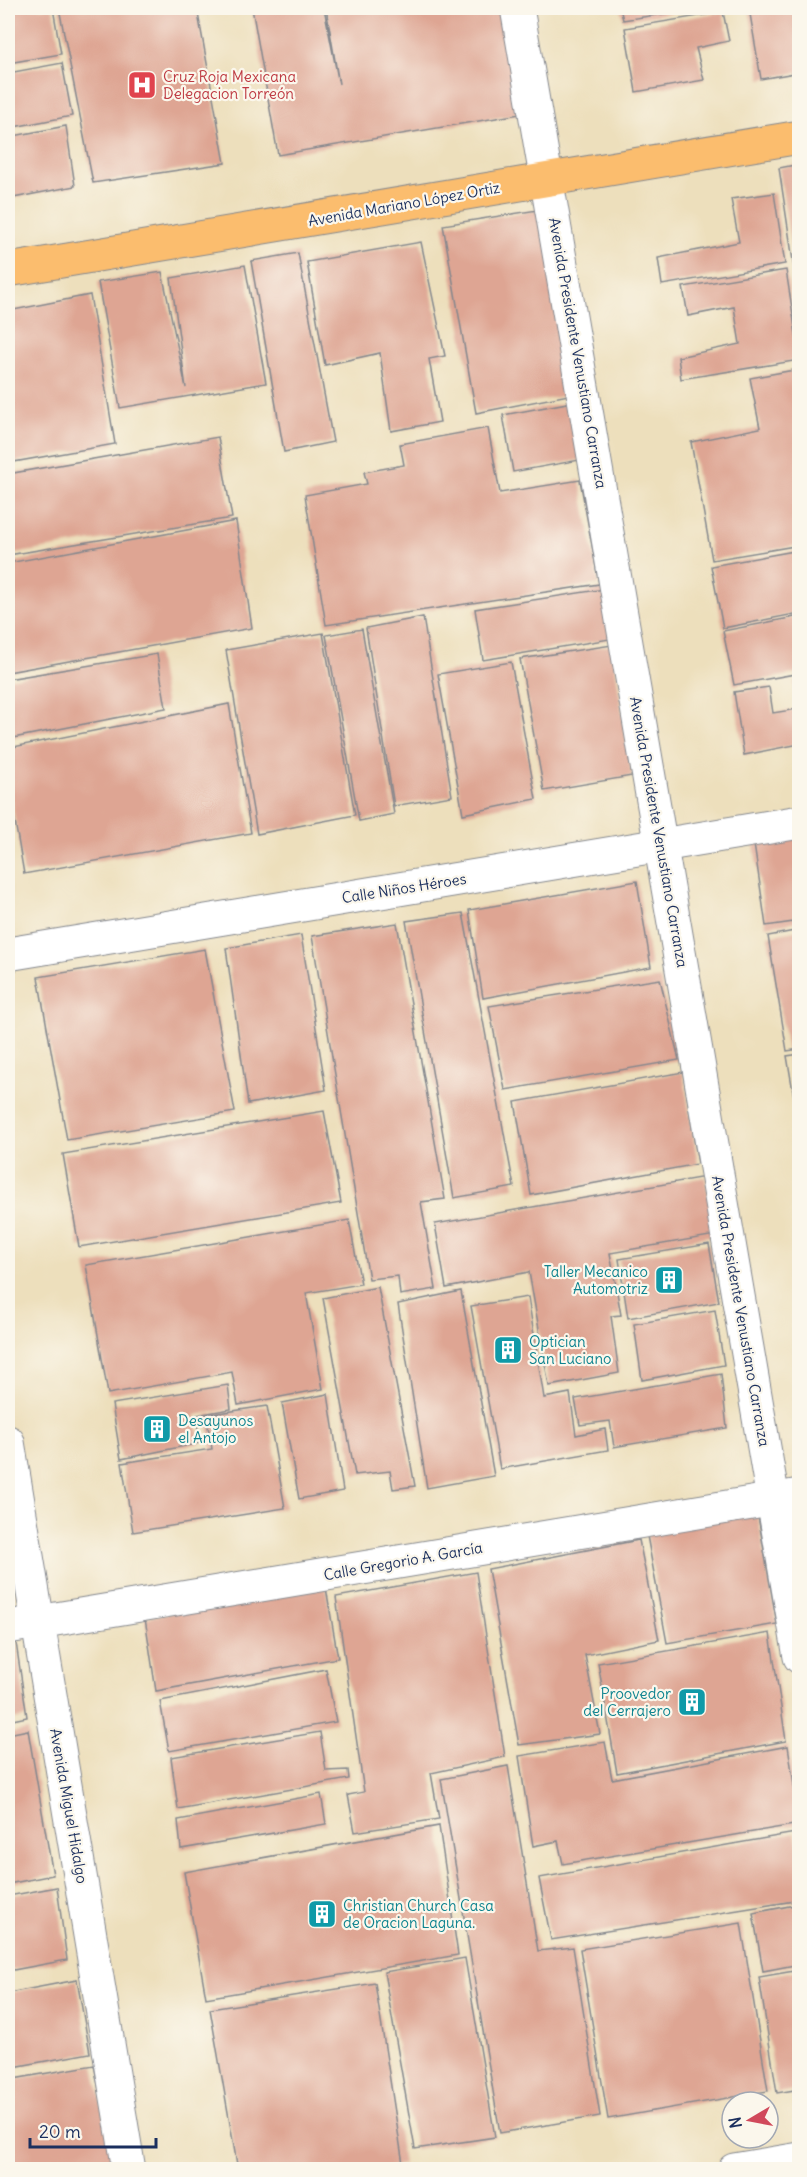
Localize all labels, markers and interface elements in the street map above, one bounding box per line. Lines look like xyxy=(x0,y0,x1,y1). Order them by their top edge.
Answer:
place label: Cruz Roja Mexicana Delegacion Torreón xyxy=(163,67,296,103)
hospital icon: Cruz Roja Mexicana Delegacion Torreón xyxy=(126,69,158,101)
street label: Avenida Mariano López Ortiz xyxy=(307,178,501,230)
street label: Avenida Presidente Venustiano Carranza xyxy=(545,216,611,490)
street label: Avenida Presidente Venustiano Carranza xyxy=(626,695,692,969)
street label: Calle Niños Héroes xyxy=(340,869,468,907)
street label: Avenida Presidente Venustiano Carranza xyxy=(708,1174,774,1448)
place label: Taller Mecanico Automotriz xyxy=(544,1262,648,1298)
building icon: Taller Mecanico Automotriz xyxy=(653,1264,685,1296)
place label: Optician San Luciano xyxy=(529,1332,612,1368)
building icon: Optician San Luciano xyxy=(492,1334,524,1366)
place label: Desayunos el Antojo xyxy=(178,1411,253,1447)
building icon: Desayunos el Antojo xyxy=(141,1413,173,1445)
street label: Calle Gregorio A. García xyxy=(322,1538,484,1584)
place label: Proovedor del Cerrajero xyxy=(583,1684,671,1720)
building icon: Proovedor del Cerrajero xyxy=(676,1686,708,1718)
street label: Avenida Miguel Hidalgo xyxy=(46,1727,92,1885)
place label: Christian Church Casa de Oracion Laguna. xyxy=(343,1896,494,1932)
building icon: Christian Church Casa de Oracion Laguna. xyxy=(306,1898,338,1930)
north arrow xyxy=(720,2090,780,2150)
scale bar xyxy=(30,2111,156,2149)
text: N xyxy=(724,2115,746,2130)
text: 20 m xyxy=(39,2120,81,2143)

